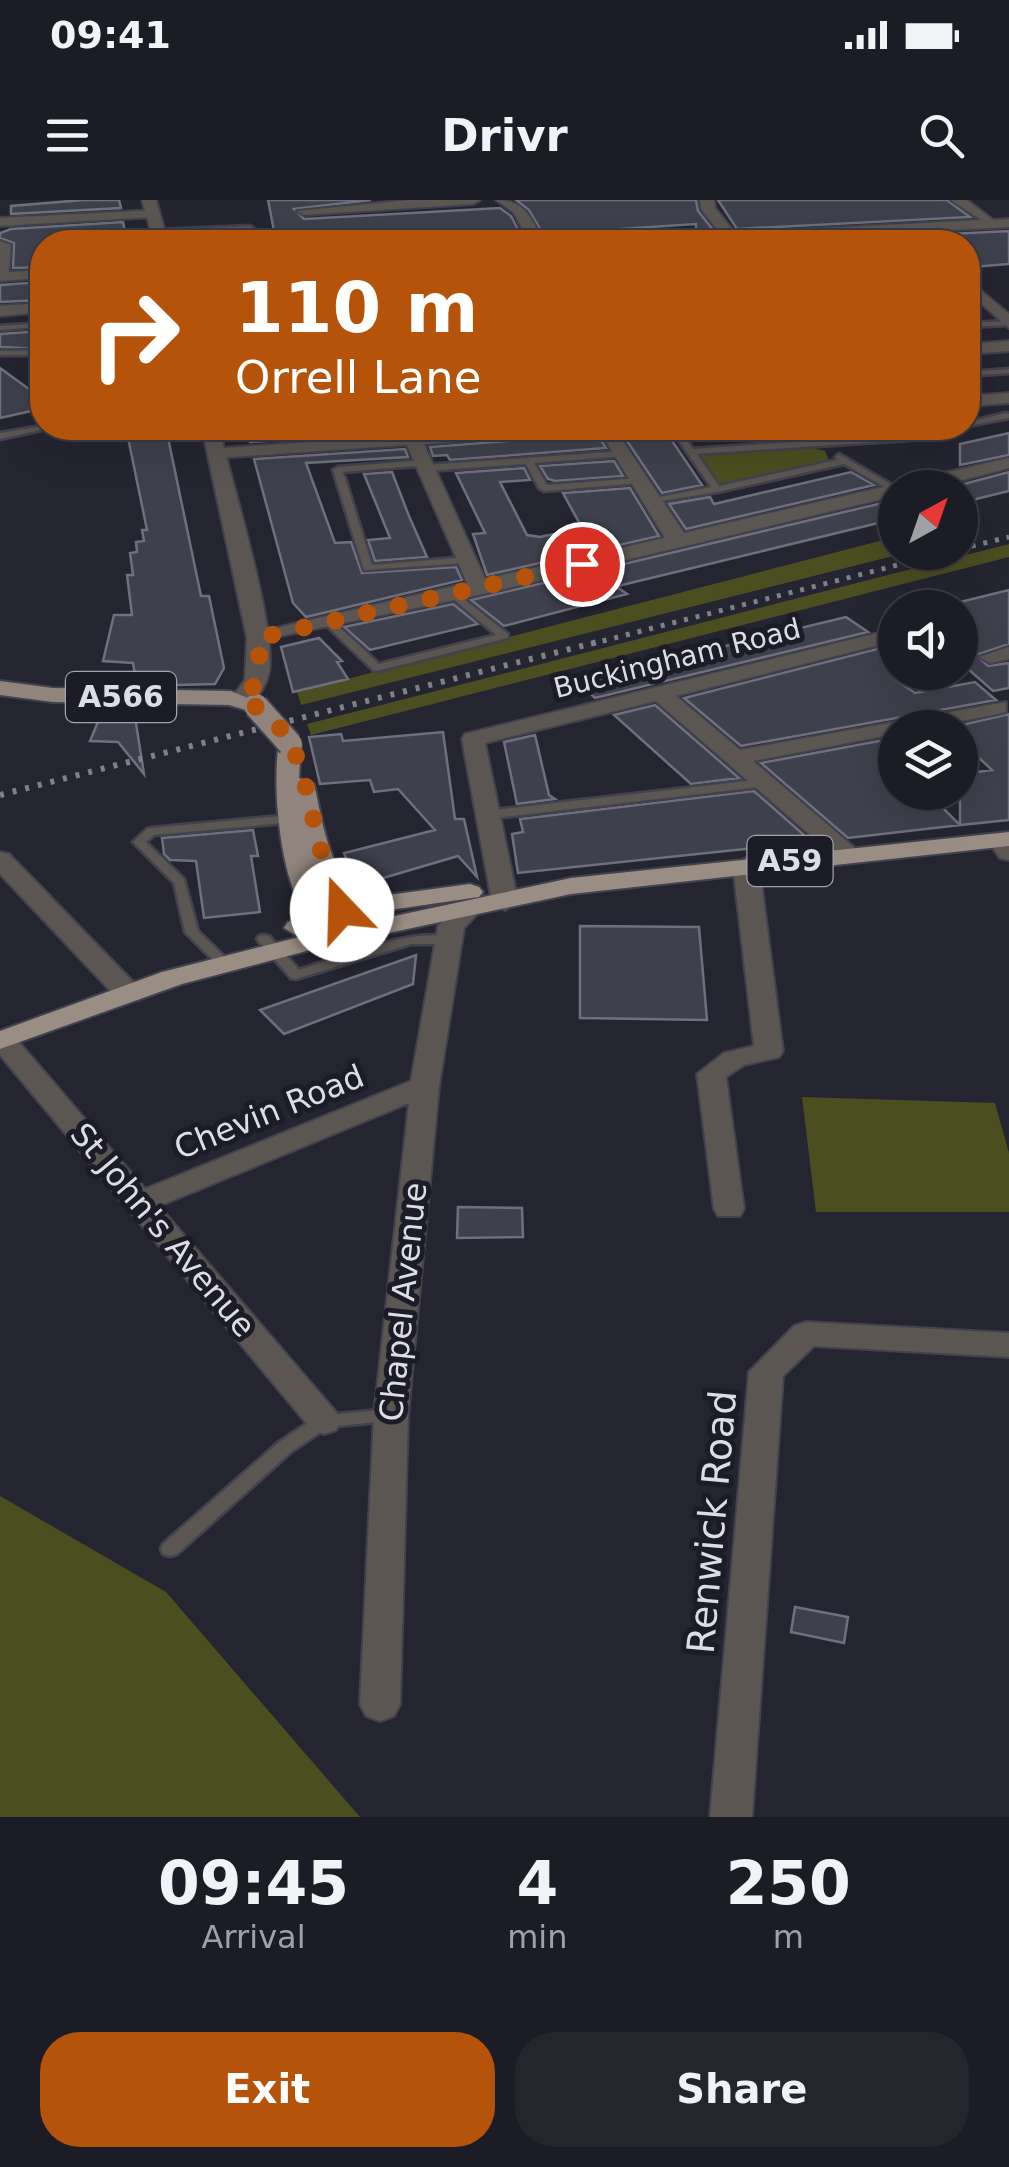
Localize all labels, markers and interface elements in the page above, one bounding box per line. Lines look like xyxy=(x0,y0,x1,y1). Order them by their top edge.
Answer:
text: 09:41 xyxy=(50,13,171,57)
icon: menu xyxy=(40,108,95,163)
icon: search xyxy=(914,108,969,163)
text: Drivr xyxy=(441,109,568,162)
text: 110 m xyxy=(235,267,478,349)
icon: right xyxy=(70,270,200,400)
text: Orrell Lane xyxy=(235,351,482,404)
north arrow xyxy=(878,470,978,570)
map controls xyxy=(878,470,978,810)
pin xyxy=(540,522,625,607)
icon: arrive xyxy=(555,537,610,592)
button: sound xyxy=(878,590,978,690)
street label: Buckingham Road xyxy=(550,612,804,705)
road number: A566 xyxy=(66,672,176,722)
button: layers xyxy=(878,710,978,810)
road number: A59 xyxy=(748,836,832,886)
position arrow xyxy=(290,858,394,962)
street label: Chevin Road xyxy=(169,1057,369,1167)
street label: St John's Avenue xyxy=(63,1115,263,1345)
street label: Chapel Avenue xyxy=(372,1181,434,1423)
street label: Renwick Road xyxy=(679,1389,745,1655)
text: 09:45 xyxy=(158,1848,349,1918)
text: 4 xyxy=(516,1848,558,1918)
text: 250 xyxy=(726,1848,851,1918)
text: Arrival xyxy=(202,1918,306,1956)
text: min xyxy=(507,1918,568,1956)
text: m xyxy=(773,1918,804,1956)
button: Exit xyxy=(40,2032,495,2147)
button: Share xyxy=(515,2032,969,2147)

